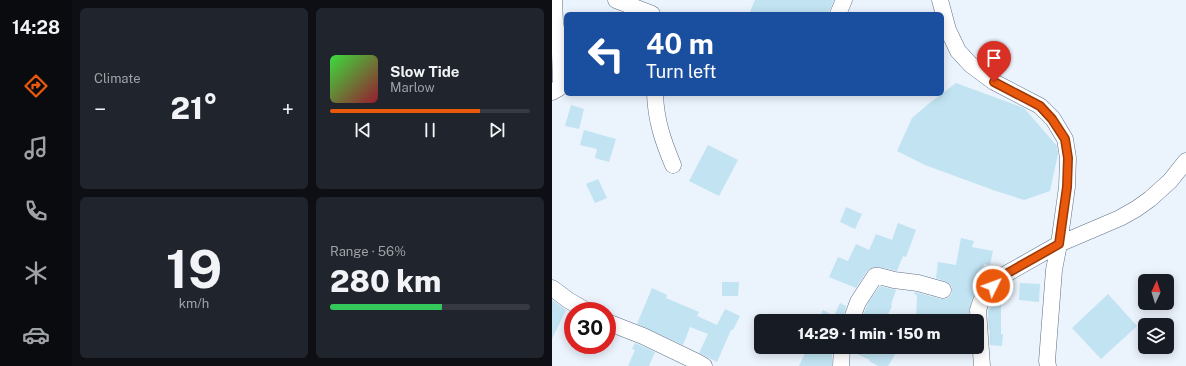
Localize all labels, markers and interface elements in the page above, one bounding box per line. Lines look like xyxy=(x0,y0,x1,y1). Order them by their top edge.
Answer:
text: 14:28 xyxy=(12,17,60,38)
text: 40 m xyxy=(646,27,714,60)
icon: left xyxy=(580,28,632,80)
pin xyxy=(977,41,1011,82)
icon: arrive xyxy=(983,47,1005,69)
text: Turn left xyxy=(646,61,716,82)
text: Slow Tide xyxy=(390,63,459,80)
text: Climate xyxy=(94,71,141,86)
icon: directions xyxy=(22,72,50,100)
text: Marlow xyxy=(390,80,435,95)
text: 21° xyxy=(170,90,218,126)
text: − xyxy=(94,96,106,122)
text: + xyxy=(282,96,294,122)
icon: previous xyxy=(352,119,374,141)
icon: pause xyxy=(419,119,441,141)
icon: next xyxy=(486,119,508,141)
icon: music xyxy=(22,134,50,162)
icon: phone xyxy=(22,197,50,225)
text: 19 xyxy=(166,239,222,300)
text: Range · 56% xyxy=(330,244,406,259)
icon: climate xyxy=(22,259,50,287)
text: 280 km xyxy=(330,263,441,299)
position arrow xyxy=(972,265,1014,307)
north arrow xyxy=(1138,274,1174,310)
map controls xyxy=(1138,274,1174,354)
text: km/h xyxy=(179,296,209,311)
speed limit sign: 30 xyxy=(564,302,616,354)
button: layers xyxy=(1138,318,1174,354)
icon: car xyxy=(22,321,50,349)
text: 14:29 · 1 min · 150 m xyxy=(798,325,940,342)

